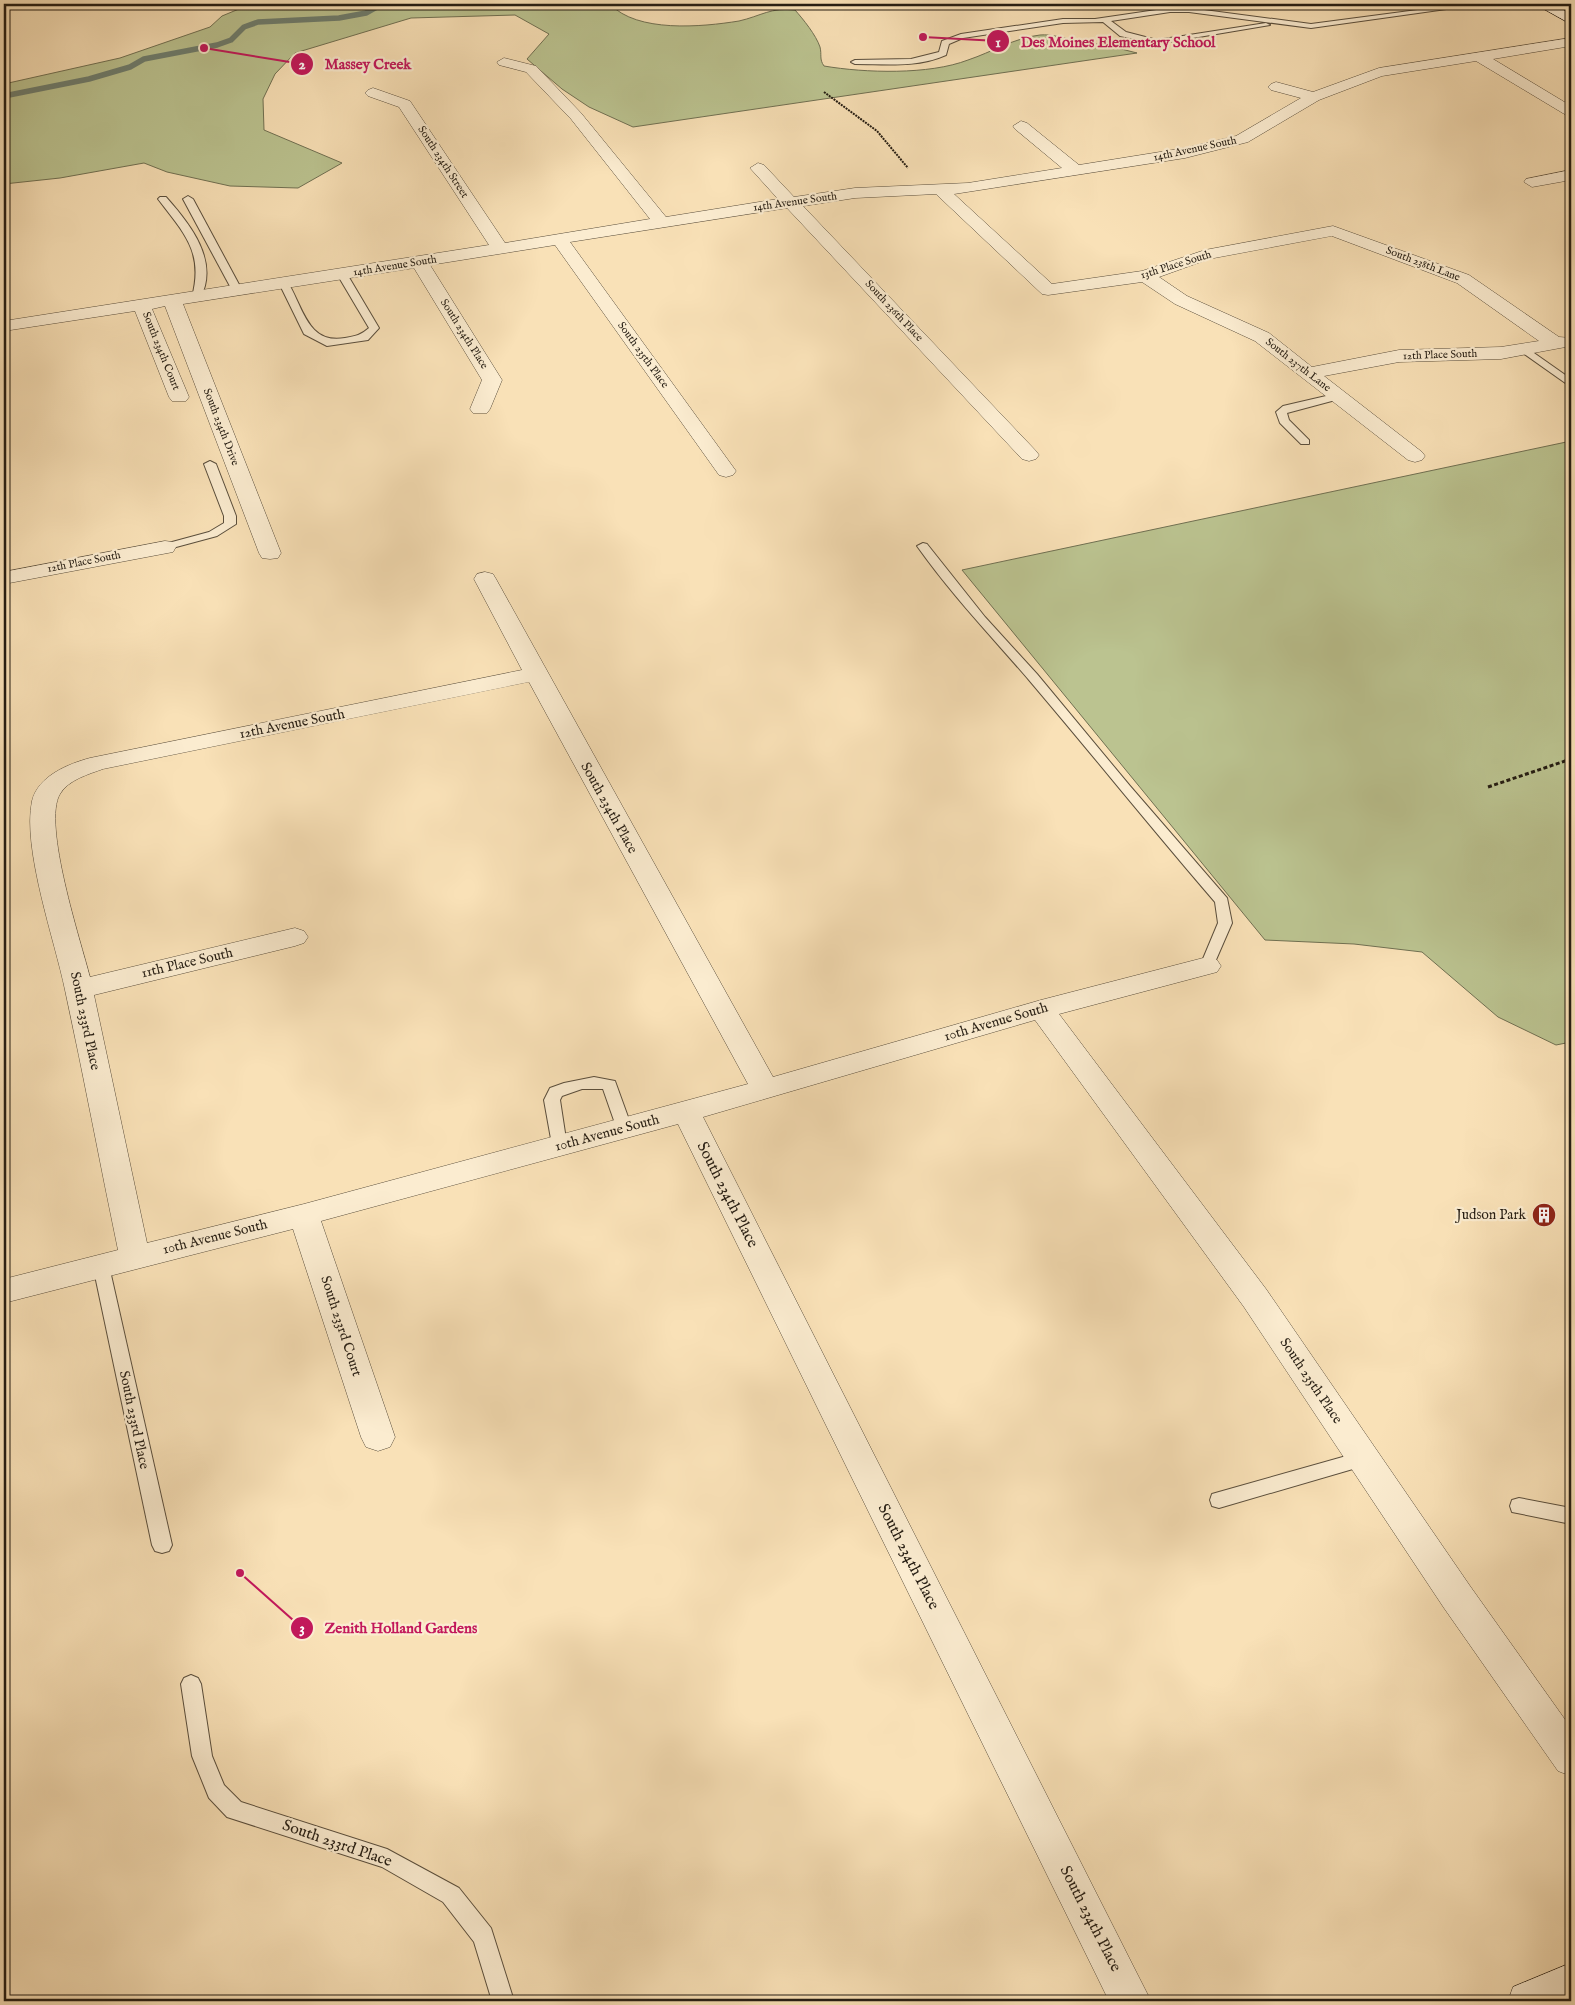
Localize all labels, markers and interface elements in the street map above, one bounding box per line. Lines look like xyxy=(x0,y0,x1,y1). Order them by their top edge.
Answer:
callout: Des Moines Elementary School xyxy=(986,26,1225,56)
text: 1 xyxy=(995,33,1001,52)
text: Des Moines Elementary School xyxy=(1021,33,1216,52)
callout: Massey Creek xyxy=(289,49,421,79)
text: 2 xyxy=(298,55,306,74)
text: Massey Creek xyxy=(325,55,412,74)
street label: South 234th Street xyxy=(414,123,472,201)
street label: 14th Avenue South xyxy=(1152,133,1238,165)
street label: 14th Avenue South xyxy=(752,189,838,215)
street label: South 238th Lane xyxy=(1384,243,1462,285)
street label: 13th Place South xyxy=(1139,248,1213,282)
street label: 14th Avenue South xyxy=(352,252,438,280)
street label: South 236th Place xyxy=(862,277,926,345)
street label: South 234th Place xyxy=(437,296,491,372)
street label: South 234th Court xyxy=(139,310,183,392)
street label: South 235th Place xyxy=(614,319,672,391)
street label: South 237th Lane xyxy=(1262,335,1334,395)
street label: 12th Place South xyxy=(1403,347,1478,363)
street label: South 234th Drive xyxy=(200,386,242,468)
street label: 12th Place South xyxy=(46,548,122,576)
street label: 12th Avenue South xyxy=(238,705,347,743)
street label: South 234th Place xyxy=(576,759,642,857)
street label: 11th Place South xyxy=(139,944,235,982)
street label: South 233rd Place xyxy=(66,970,104,1073)
street label: 10th Avenue South xyxy=(942,998,1051,1045)
street label: 10th Avenue South xyxy=(553,1110,662,1156)
street label: South 234th Place xyxy=(692,1139,762,1251)
building icon: Judson Park xyxy=(1531,1202,1557,1228)
place label: Judson Park xyxy=(1454,1206,1526,1224)
street label: 10th Avenue South xyxy=(161,1215,270,1259)
street label: South 233rd Court xyxy=(316,1273,366,1379)
street label: South 235th Place xyxy=(1276,1335,1347,1428)
street label: South 233rd Place xyxy=(115,1369,153,1472)
street label: South 234th Place xyxy=(873,1501,943,1613)
callout: Zenith Holland Gardens xyxy=(290,1613,487,1643)
text: 3 xyxy=(299,1619,305,1638)
text: Zenith Holland Gardens xyxy=(325,1619,478,1638)
street label: South 233rd Place xyxy=(280,1816,394,1872)
street label: South 234th Place xyxy=(1055,1863,1125,1975)

